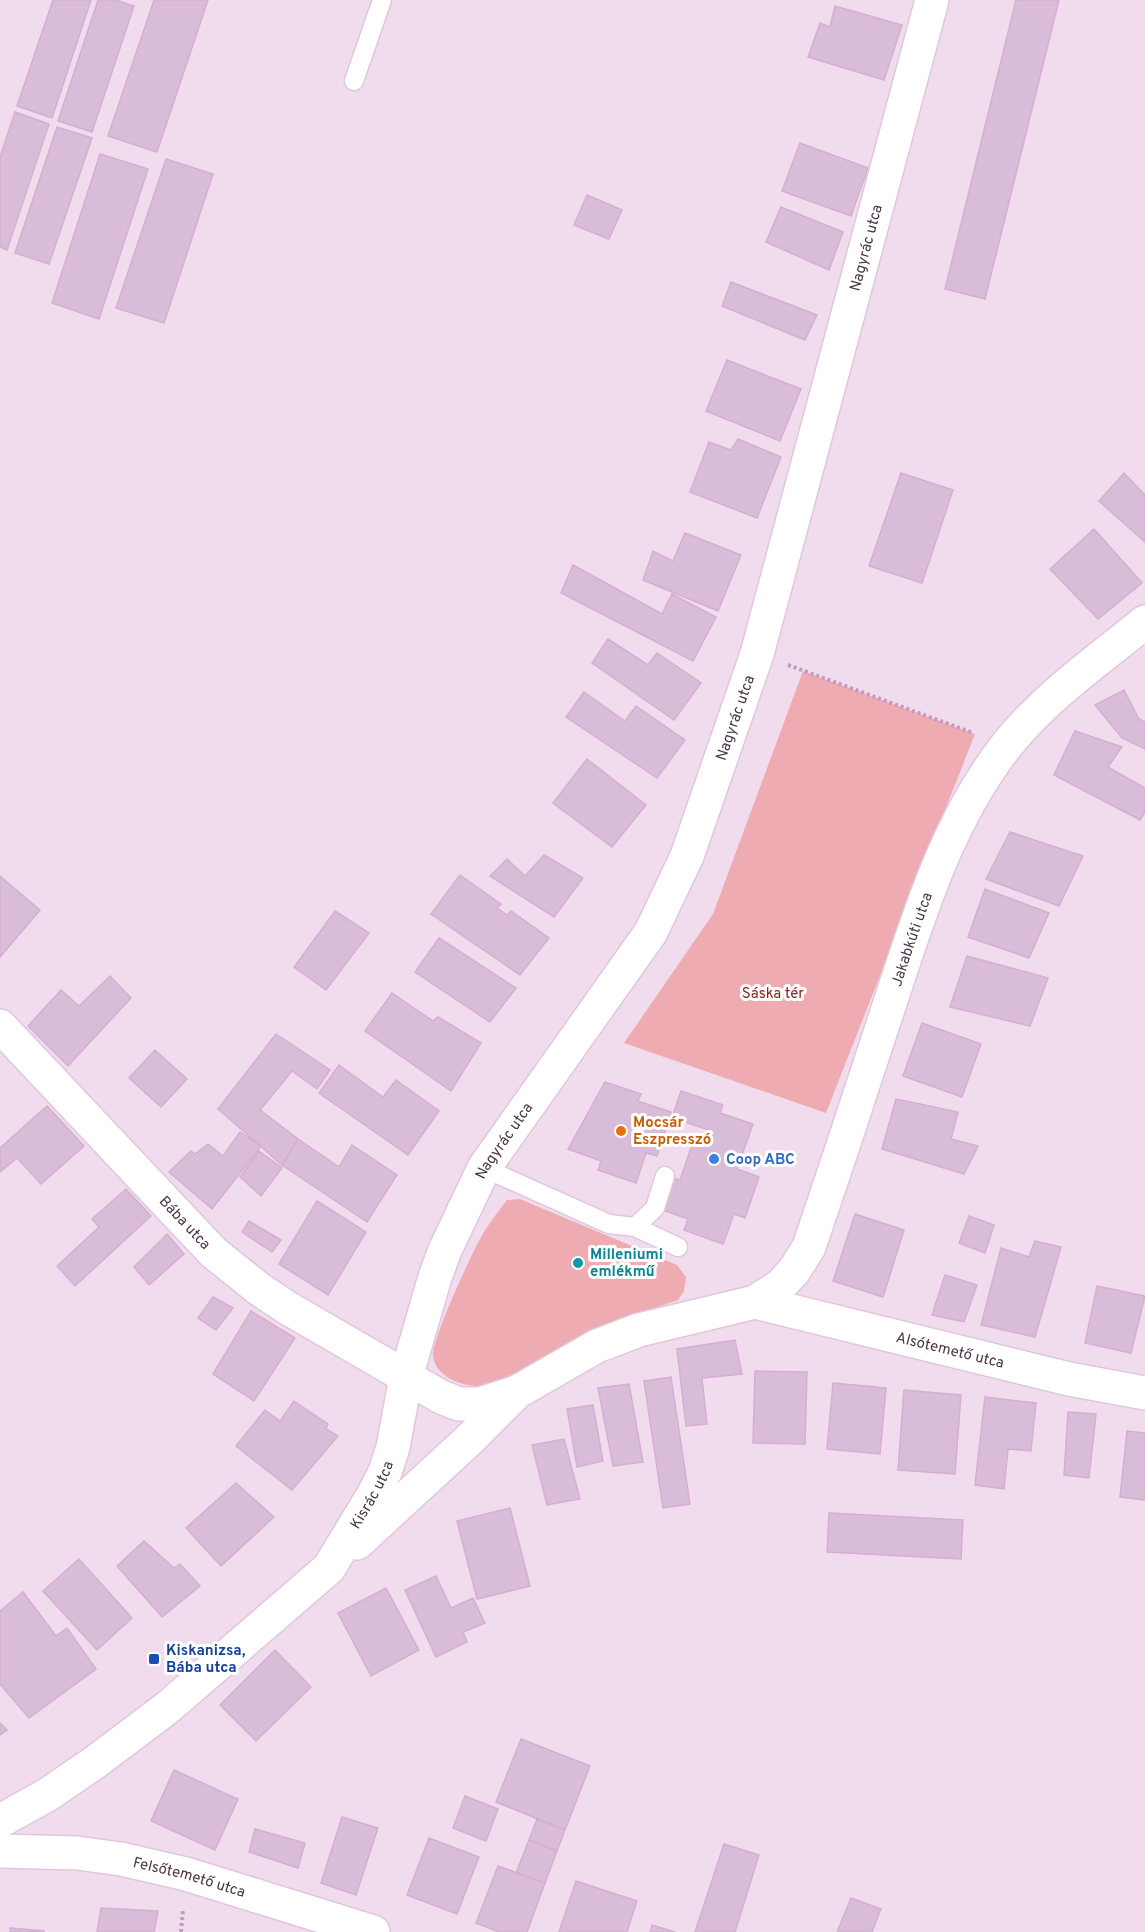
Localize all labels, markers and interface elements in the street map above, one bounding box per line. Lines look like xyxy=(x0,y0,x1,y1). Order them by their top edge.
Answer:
street label: Nagyrác utca xyxy=(846,203,888,294)
street label: Nagyrác utca xyxy=(713,673,760,763)
street label: Jakabkúti utca xyxy=(888,890,938,989)
park label: Sáska tér xyxy=(742,985,804,1004)
street label: Nagyrác utca xyxy=(472,1100,538,1183)
place label: Mocsár Eszpresszó xyxy=(633,1114,711,1150)
marker: Mocsár Eszpresszó xyxy=(614,1124,628,1138)
place label: Coop ABC xyxy=(726,1151,795,1170)
marker: Coop ABC xyxy=(707,1152,721,1166)
street label: Bába utca xyxy=(154,1193,214,1254)
place label: Milleniumi emlékmű xyxy=(590,1246,663,1282)
marker: Milleniumi emlékmű xyxy=(571,1256,585,1270)
street label: Alsótemető utca xyxy=(894,1329,1006,1374)
street label: Kisrác utca xyxy=(347,1459,399,1533)
place label: Kiskanizsa, Bába utca xyxy=(166,1642,246,1678)
marker: Kiskanizsa, Bába utca xyxy=(147,1652,161,1666)
street label: Felsőtemető utca xyxy=(131,1854,247,1903)

